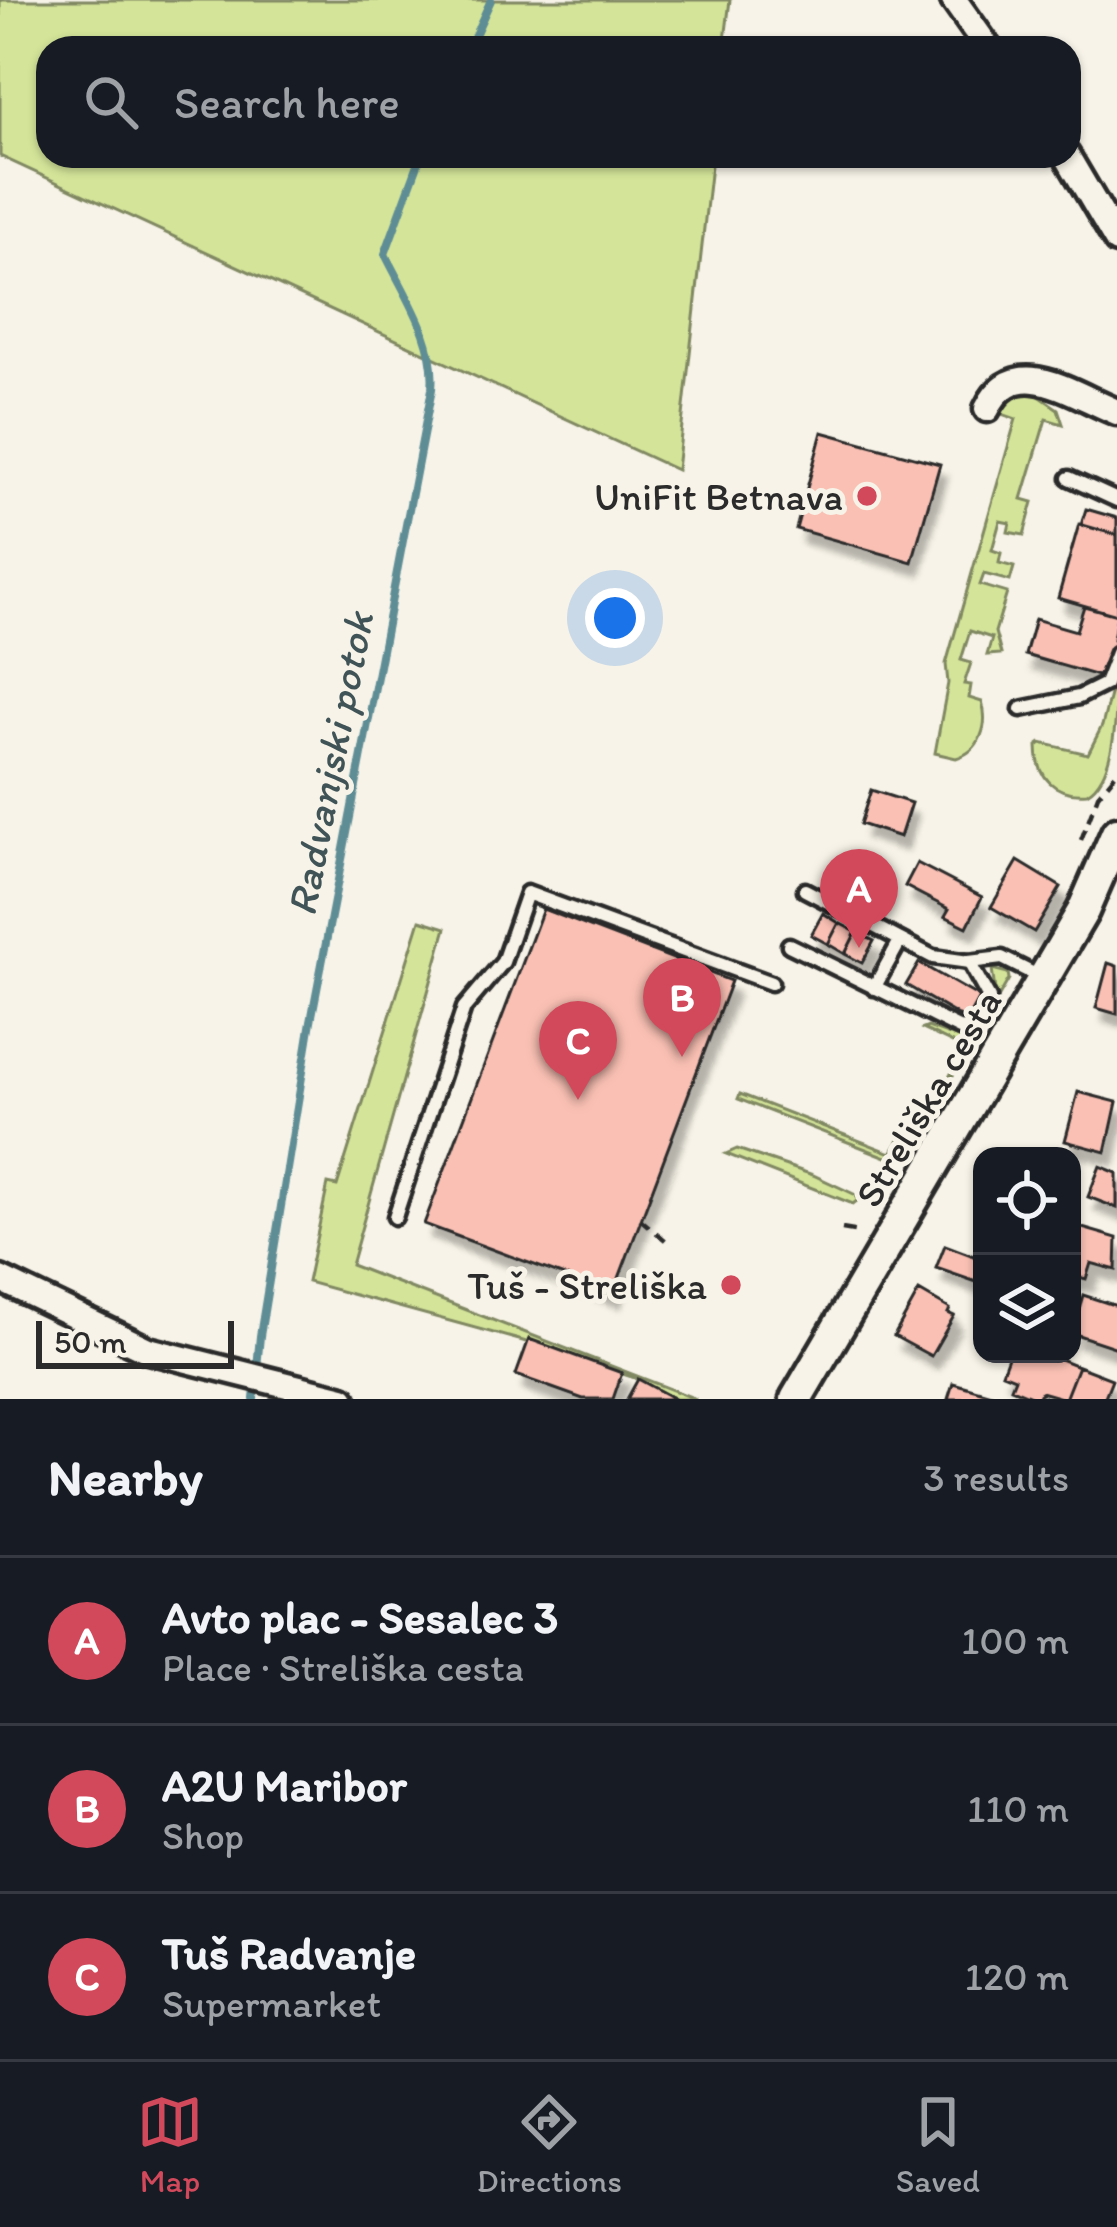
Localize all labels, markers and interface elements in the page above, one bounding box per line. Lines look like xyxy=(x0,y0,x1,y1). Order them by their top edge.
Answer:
search box xyxy=(36,36,1081,168)
icon: search xyxy=(78,69,144,135)
text: Search here xyxy=(174,75,400,129)
place label: UniFit Betnava xyxy=(594,473,843,520)
marker: UniFit Betnava xyxy=(854,483,880,509)
your location xyxy=(585,588,645,648)
water label: Radvanjski potok xyxy=(276,606,385,920)
pin: A xyxy=(820,849,898,948)
pin: B xyxy=(643,958,721,1057)
street label: Streliška cesta xyxy=(845,981,1011,1215)
pin: C xyxy=(539,1001,617,1100)
map controls xyxy=(973,1147,1081,1363)
button: locate xyxy=(973,1147,1081,1255)
button: layers xyxy=(973,1255,1081,1363)
place label: Tuš - Streliška xyxy=(467,1262,707,1309)
marker: Tuš - Streliška xyxy=(718,1272,744,1298)
scale bar xyxy=(36,1315,234,1368)
text: 50 m xyxy=(54,1322,127,1361)
text: Nearby xyxy=(48,1447,203,1508)
text: 3 results xyxy=(923,1454,1069,1501)
text: Avto plac - Sesalec 3 xyxy=(162,1590,558,1644)
text: A xyxy=(75,1617,99,1664)
text: 100 m xyxy=(961,1617,1069,1664)
text: Place · Streliška cesta xyxy=(162,1644,524,1691)
text: A2U Maribor xyxy=(162,1758,407,1812)
text: B xyxy=(74,1785,100,1832)
text: 110 m xyxy=(967,1785,1069,1832)
text: Shop xyxy=(162,1812,244,1859)
text: Tuš Radvanje xyxy=(162,1926,416,1980)
text: C xyxy=(74,1953,100,2000)
text: 120 m xyxy=(965,1953,1069,2000)
text: Supermarket xyxy=(162,1980,381,2027)
tab: Map xyxy=(137,2089,203,2200)
tab: Directions xyxy=(477,2089,622,2200)
tab: Saved xyxy=(896,2089,980,2200)

